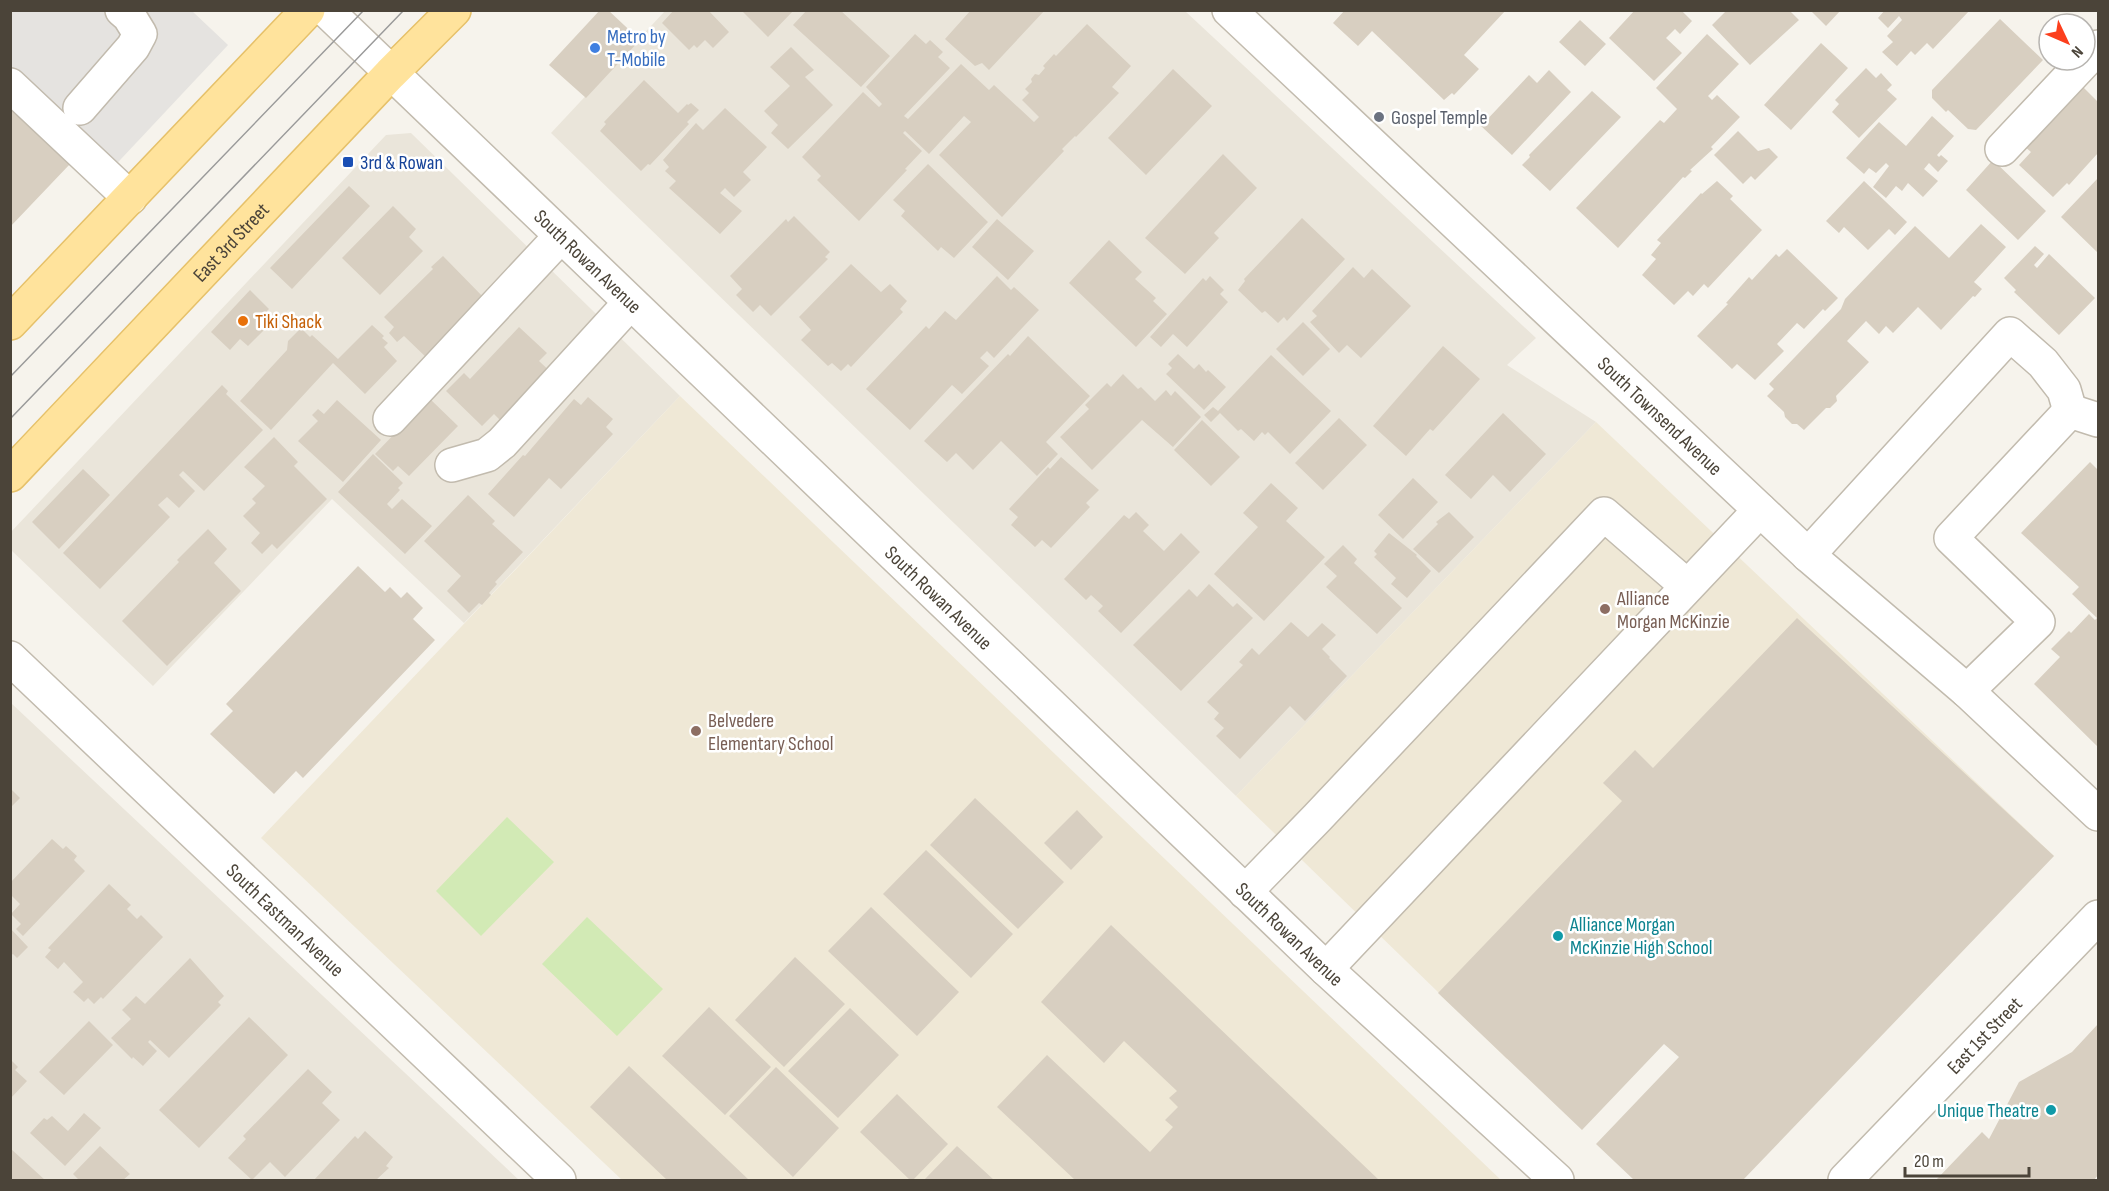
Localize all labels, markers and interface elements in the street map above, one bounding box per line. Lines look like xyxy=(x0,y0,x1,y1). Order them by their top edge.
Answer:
north arrow xyxy=(2037,12,2097,72)
place label: Metro by T-Mobile xyxy=(607,25,666,72)
marker: Metro by T-Mobile xyxy=(588,41,602,55)
text: N xyxy=(2067,42,2087,61)
place label: Gospel Temple xyxy=(1391,106,1487,130)
marker: Gospel Temple xyxy=(1372,110,1386,124)
place label: 3rd & Rowan xyxy=(360,151,443,175)
marker: 3rd & Rowan xyxy=(341,155,355,169)
street label: East 3rd Street xyxy=(189,198,275,287)
street label: South Rowan Avenue xyxy=(529,205,646,319)
place label: Tiki Shack xyxy=(255,310,322,334)
marker: Tiki Shack xyxy=(236,314,250,328)
street label: South Townsend Avenue xyxy=(1592,352,1727,481)
street label: South Rowan Avenue xyxy=(879,541,997,655)
place label: Alliance Morgan McKinzie xyxy=(1616,587,1730,634)
marker: Alliance Morgan McKinzie xyxy=(1598,602,1612,616)
place label: Belvedere Elementary School xyxy=(708,709,834,756)
marker: Belvedere Elementary School xyxy=(689,724,703,738)
street label: South Eastman Avenue xyxy=(221,859,349,982)
street label: South Rowan Avenue xyxy=(1230,878,1348,992)
place label: Alliance Morgan McKinzie High School xyxy=(1569,913,1712,960)
marker: Alliance Morgan McKinzie High School xyxy=(1551,929,1565,943)
street label: East 1st Street xyxy=(1942,992,2028,1079)
place label: Unique Theatre xyxy=(1937,1099,2039,1123)
marker: Unique Theatre xyxy=(2044,1103,2058,1117)
scale bar xyxy=(1905,1140,2030,1178)
text: 20 m xyxy=(1914,1151,1944,1172)

